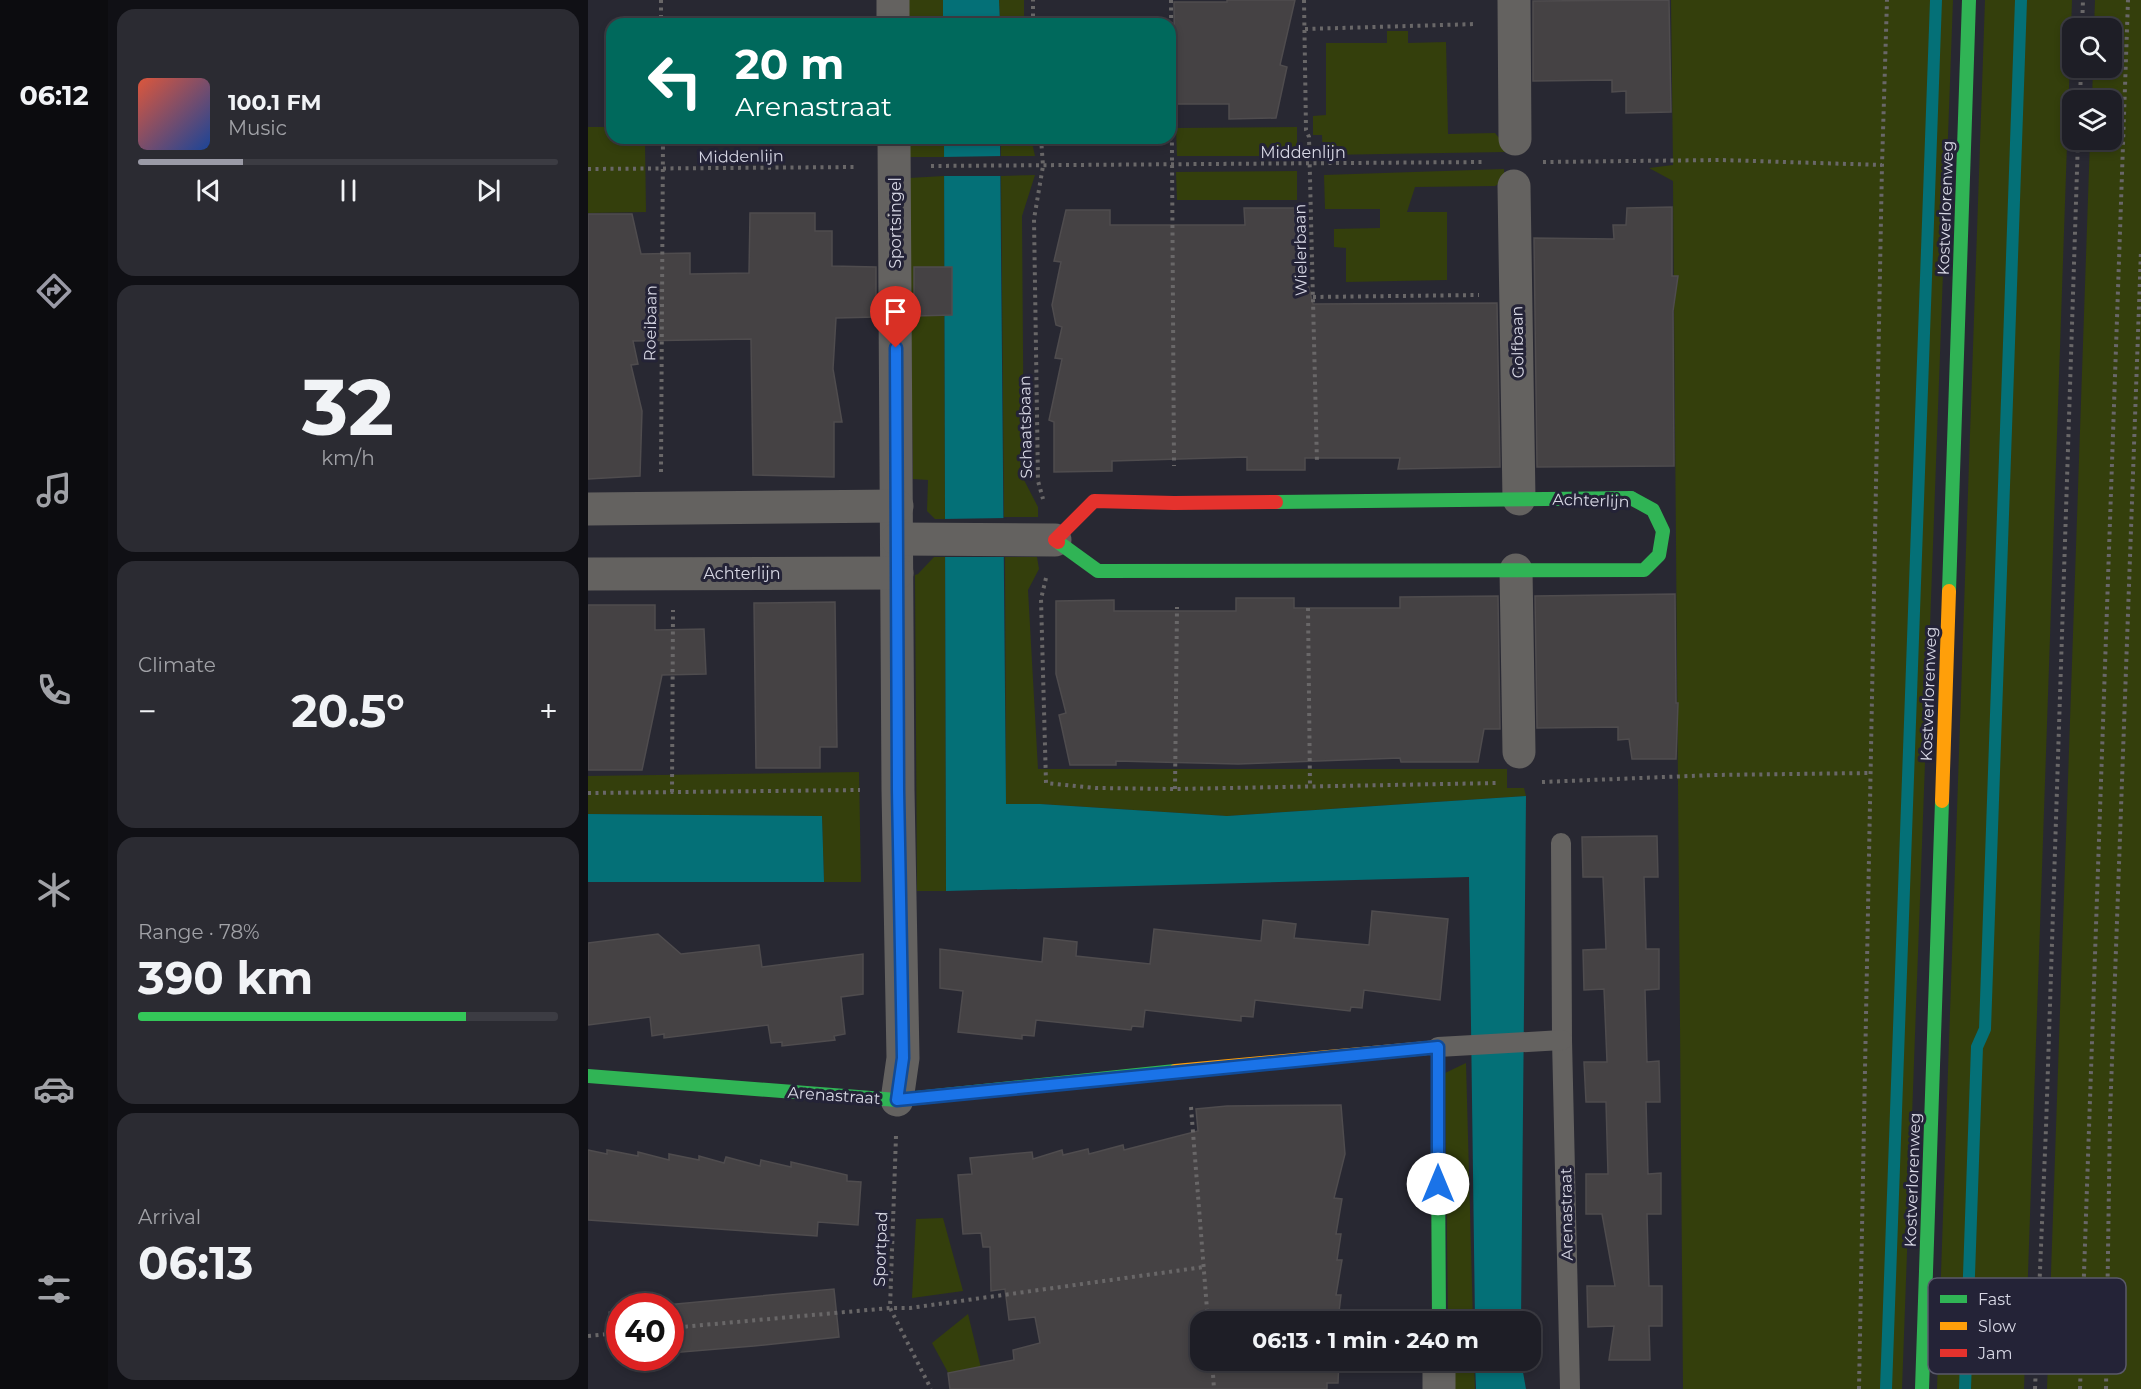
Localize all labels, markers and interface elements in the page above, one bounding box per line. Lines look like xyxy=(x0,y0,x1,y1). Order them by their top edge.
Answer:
map controls xyxy=(2062,18,2122,150)
button: search xyxy=(2062,18,2122,78)
text: 20 m xyxy=(735,38,844,90)
icon: left xyxy=(636,42,714,120)
text: 06:12 xyxy=(19,79,89,112)
text: 100.1 FM xyxy=(228,89,322,116)
text: Arenastraat xyxy=(735,90,892,123)
button: layers xyxy=(2062,90,2122,150)
text: Music xyxy=(228,116,287,140)
street label: Kostverlorenweg xyxy=(1934,140,1957,276)
street label: Middenlijn xyxy=(1260,143,1346,162)
street label: Middenlijn xyxy=(698,146,784,167)
icon: previous xyxy=(192,174,225,207)
icon: pause xyxy=(332,174,365,207)
icon: next xyxy=(472,174,505,207)
street label: Sportsingel xyxy=(886,177,905,269)
street label: Wielerbaan xyxy=(1290,204,1311,296)
icon: directions xyxy=(33,270,75,312)
street label: Roeibaan xyxy=(640,285,661,361)
pin xyxy=(870,286,921,348)
icon: arrive xyxy=(879,295,912,328)
street label: Golfbaan xyxy=(1507,306,1528,378)
text: 32 xyxy=(302,359,394,455)
street label: Schaatsbaan xyxy=(1015,375,1036,479)
text: km/h xyxy=(321,446,375,470)
icon: music xyxy=(33,469,75,511)
street label: Achterlijn xyxy=(1552,490,1630,511)
street label: Achterlijn xyxy=(703,564,781,583)
street label: Kostverlorenweg xyxy=(1917,626,1940,762)
text: Climate xyxy=(138,653,216,677)
icon: phone xyxy=(33,669,75,711)
text: 20.5° xyxy=(291,683,405,738)
text: − xyxy=(138,691,157,731)
text: + xyxy=(539,691,558,731)
icon: climate xyxy=(33,869,75,911)
text: Range · 78% xyxy=(138,920,260,944)
text: 390 km xyxy=(138,950,313,1005)
icon: car xyxy=(33,1068,75,1110)
street label: Arenastraat xyxy=(787,1083,882,1108)
street label: Kostverlorenweg xyxy=(1901,1112,1924,1248)
position arrow xyxy=(1406,1152,1470,1216)
street label: Arenastraat xyxy=(1556,1167,1577,1261)
text: Arrival xyxy=(138,1205,201,1229)
street label: Sportpad xyxy=(870,1211,891,1287)
text: 06:13 xyxy=(138,1235,253,1290)
icon: filters xyxy=(33,1268,75,1310)
legend xyxy=(1928,1278,2126,1374)
text: Fast xyxy=(1978,1290,2012,1309)
speed limit sign: 40 xyxy=(606,1293,684,1371)
text: Slow xyxy=(1978,1317,2016,1336)
text: 06:13 · 1 min · 240 m xyxy=(1252,1327,1479,1354)
text: Jam xyxy=(1977,1344,2012,1363)

